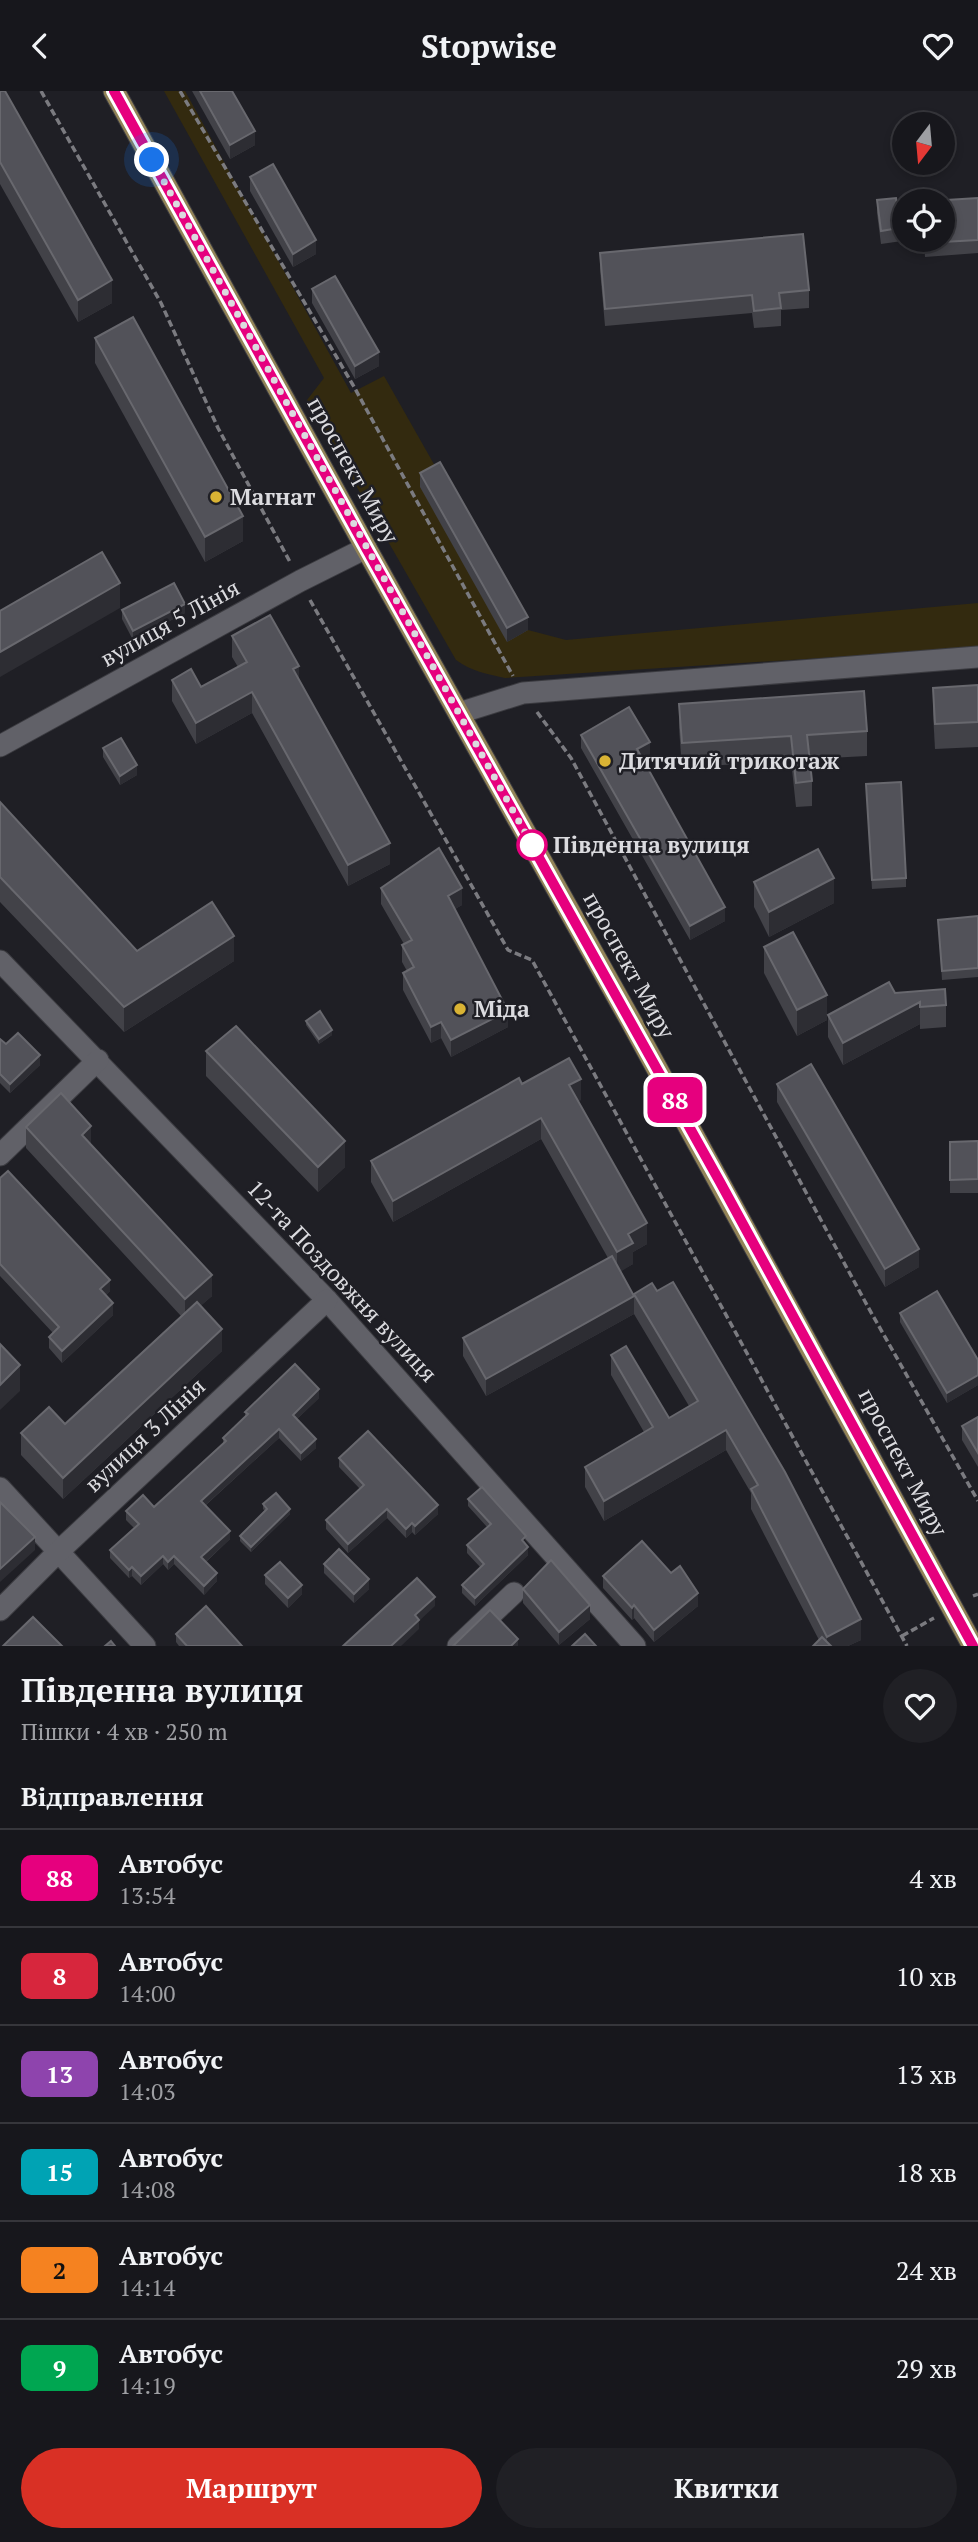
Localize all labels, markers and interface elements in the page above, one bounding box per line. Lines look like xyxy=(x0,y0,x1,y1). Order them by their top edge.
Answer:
text: Stopwise xyxy=(421,25,557,67)
icon: back xyxy=(21,27,59,65)
icon: heart xyxy=(919,27,957,65)
north arrow xyxy=(892,112,956,175)
map controls xyxy=(892,112,955,252)
your location xyxy=(134,142,169,177)
button: locate xyxy=(892,189,955,252)
street label: проспект Миру xyxy=(300,391,407,549)
place label: Магнат xyxy=(230,481,316,512)
marker: Магнат xyxy=(208,489,224,505)
street label: вулиця 5 Лінія xyxy=(95,572,245,674)
place label: Дитячий трикотаж xyxy=(619,745,840,776)
marker: Дитячий трикотаж xyxy=(597,753,613,769)
place label: Південна вулиця xyxy=(553,829,750,860)
marker: Південна вулиця xyxy=(517,830,547,860)
street label: проспект Миру xyxy=(576,886,683,1044)
place label: Міда xyxy=(474,993,530,1024)
marker: Міда xyxy=(452,1001,468,1017)
line badge: 88 xyxy=(644,1077,706,1123)
text: 88 xyxy=(661,1084,689,1116)
street label: 12-та Поздовжня вулиця xyxy=(240,1173,444,1388)
street label: вулиця 3 Лінія xyxy=(78,1371,212,1499)
street label: проспект Миру xyxy=(851,1382,956,1541)
text: Південна вулиця xyxy=(21,1668,303,1711)
button: heart xyxy=(883,1669,957,1743)
text: Пішки · 4 хв · 250 m xyxy=(21,1716,228,1747)
text: Відправлення xyxy=(21,1779,204,1813)
text: Автобус xyxy=(119,1846,223,1880)
text: 4 хв xyxy=(910,1861,957,1895)
text: 88 xyxy=(46,1862,73,1894)
text: 13:54 xyxy=(119,1880,176,1911)
text: Автобус xyxy=(119,1944,223,1978)
text: 10 хв xyxy=(896,1959,957,1993)
text: 8 xyxy=(53,1960,66,1992)
text: 14:00 xyxy=(119,1978,176,2009)
text: Автобус xyxy=(119,2042,223,2076)
text: 13 хв xyxy=(896,2057,957,2091)
text: 13 xyxy=(46,2058,73,2090)
text: 14:03 xyxy=(119,2076,176,2107)
text: Автобус xyxy=(119,2140,223,2174)
text: 18 хв xyxy=(896,2155,957,2189)
text: 15 xyxy=(46,2156,73,2188)
text: 14:08 xyxy=(119,2174,176,2205)
text: Автобус xyxy=(119,2238,223,2272)
text: 24 хв xyxy=(896,2253,957,2287)
text: 2 xyxy=(53,2254,66,2286)
text: 14:14 xyxy=(119,2272,176,2303)
text: Автобус xyxy=(119,2336,223,2370)
text: 29 хв xyxy=(896,2351,957,2385)
text: 9 xyxy=(53,2352,66,2384)
text: 14:19 xyxy=(119,2370,176,2401)
button: Маршрут xyxy=(21,2448,482,2528)
button: Квитки xyxy=(496,2448,957,2528)

